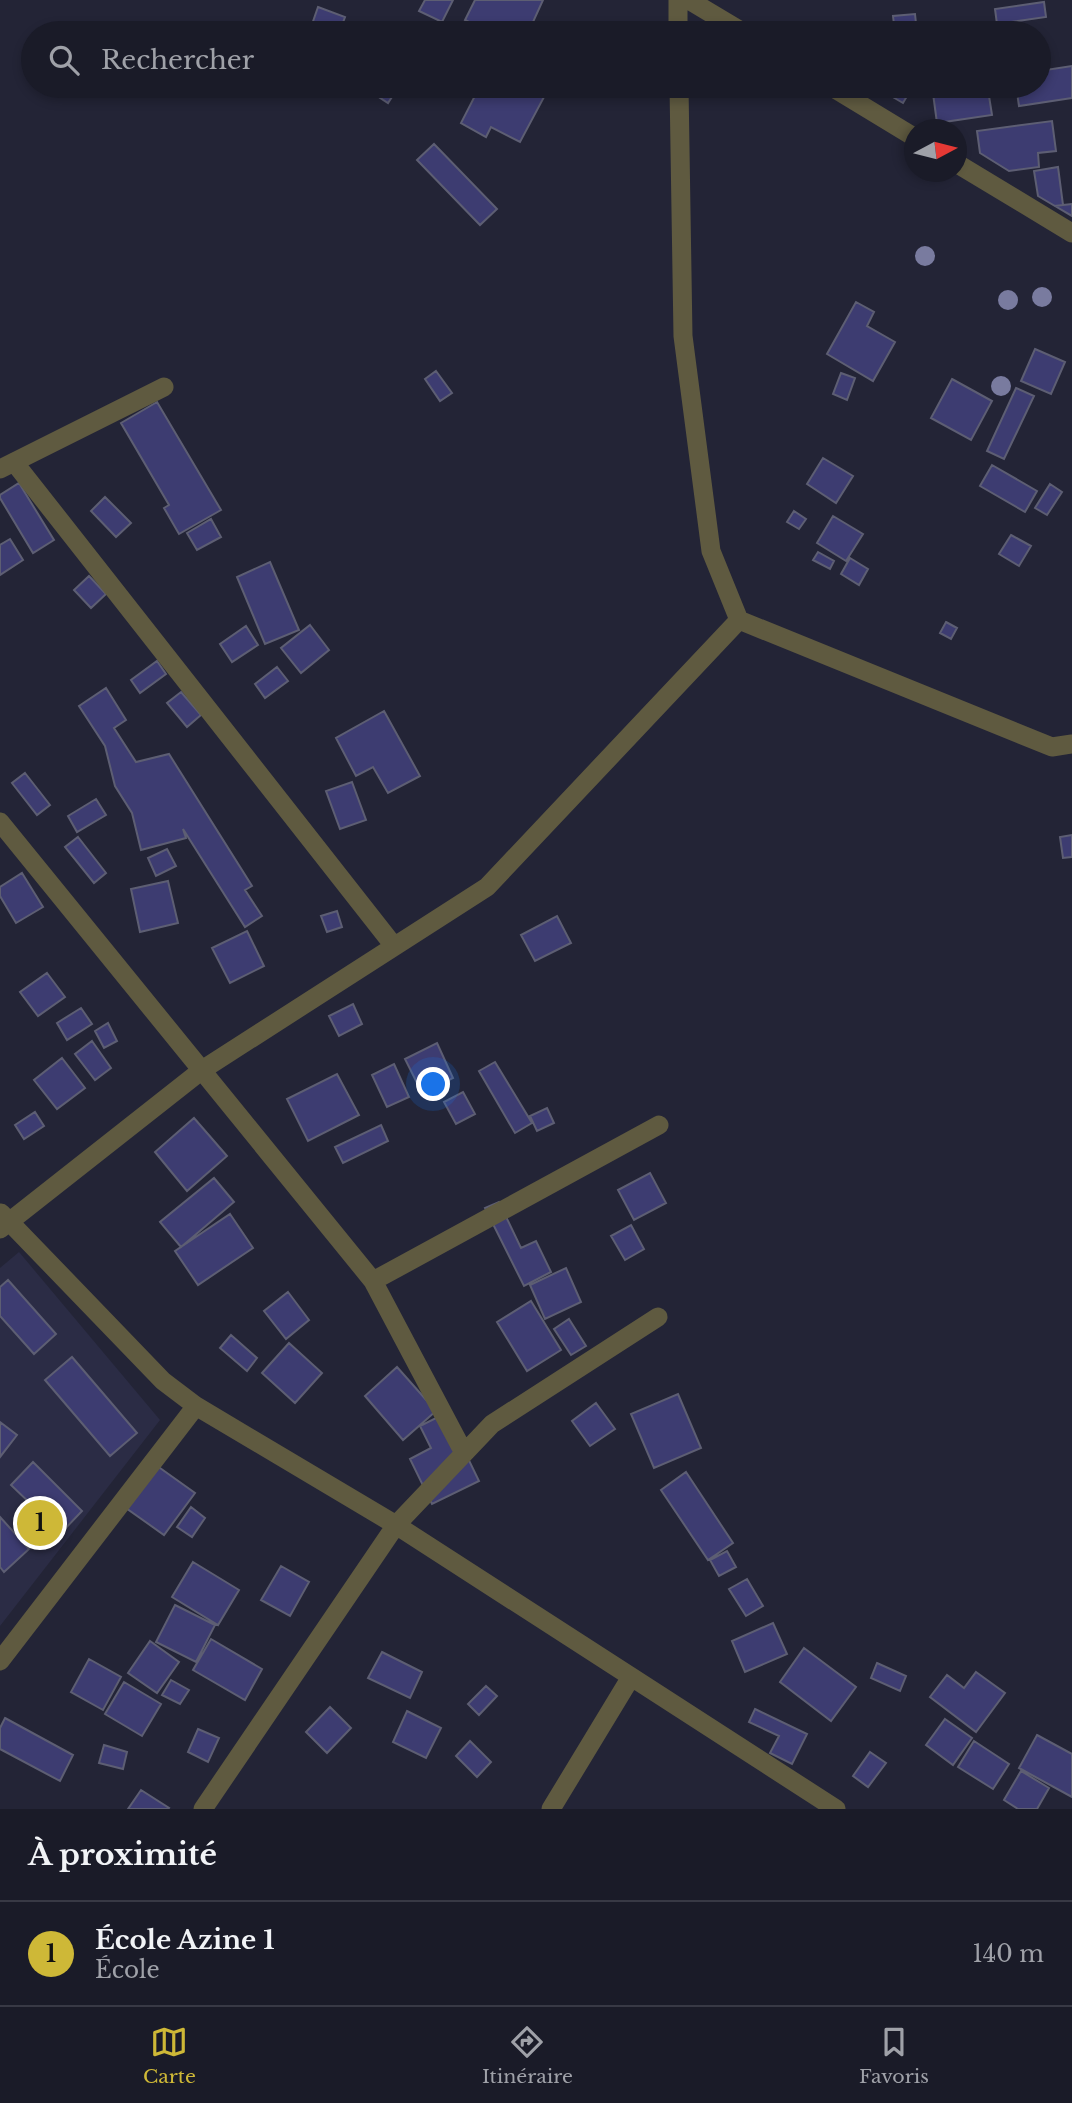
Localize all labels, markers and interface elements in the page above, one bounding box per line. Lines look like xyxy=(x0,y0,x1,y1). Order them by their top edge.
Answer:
search box xyxy=(21,21,1051,98)
icon: search xyxy=(45,41,83,79)
text: Rechercher xyxy=(101,44,254,76)
north arrow xyxy=(904,119,967,182)
your location xyxy=(416,1067,450,1101)
pin: 1 xyxy=(17,1497,63,1549)
text: À proximité xyxy=(28,1836,217,1873)
text: École Azine 1 xyxy=(95,1924,275,1956)
text: 1 xyxy=(46,1940,56,1968)
text: 140 m xyxy=(973,1940,1044,1968)
text: École xyxy=(95,1956,160,1984)
tab: Carte xyxy=(143,2023,196,2088)
tab: Itinéraire xyxy=(482,2023,573,2088)
tab: Favoris xyxy=(859,2023,929,2088)

